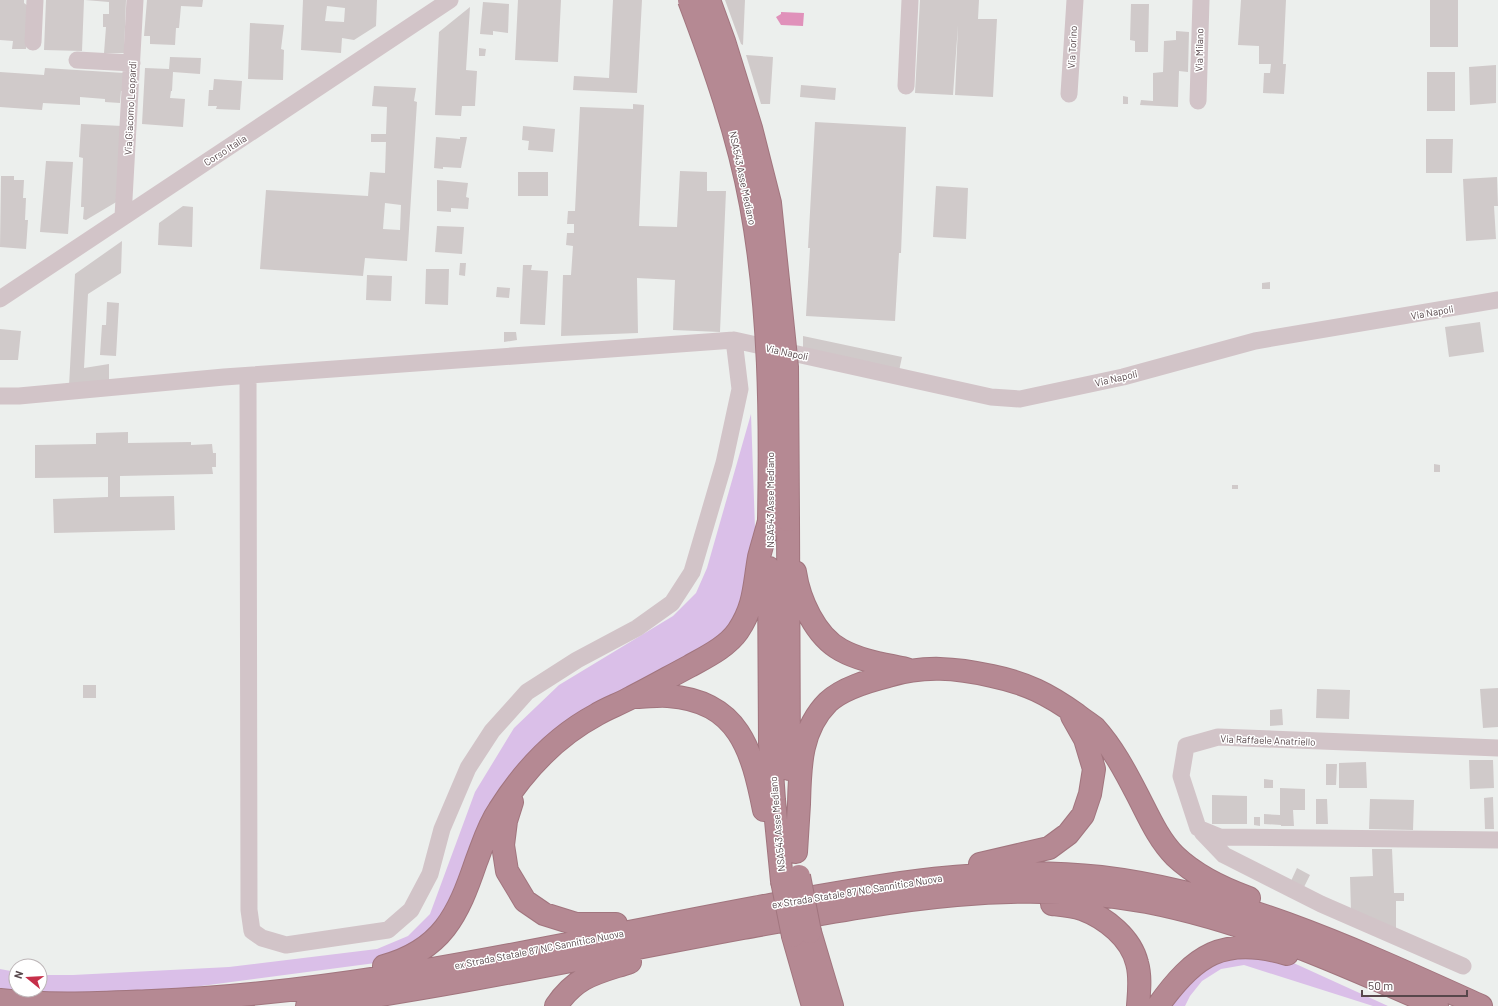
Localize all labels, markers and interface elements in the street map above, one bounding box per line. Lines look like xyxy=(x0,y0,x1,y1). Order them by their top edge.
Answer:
street label: Via Torino xyxy=(1065,25,1079,69)
street label: Via Milano xyxy=(1193,28,1205,72)
street label: Via Giacomo Leopardi xyxy=(122,61,138,155)
street label: NSA543 Asse Mediano xyxy=(727,130,759,226)
street label: Corso Italia xyxy=(201,132,249,168)
street label: Via Napoli xyxy=(1410,302,1454,322)
street label: Via Napoli xyxy=(765,342,809,362)
street label: Via Napoli xyxy=(1094,367,1138,389)
street label: NSA543 Asse Mediano xyxy=(764,452,776,548)
street label: Via Raffaele Anatriello xyxy=(1220,732,1316,748)
street label: NSA543 Asse Mediano xyxy=(767,776,787,872)
street label: ex Strada Statale 87 NC Sannitica Nuova xyxy=(771,872,943,910)
street label: ex Strada Statale 87 NC Sannitica Nuova xyxy=(453,927,625,971)
north arrow xyxy=(8,958,48,998)
text: N xyxy=(11,969,25,980)
scale bar xyxy=(1362,972,1467,998)
text: 50 m xyxy=(1368,978,1393,992)

